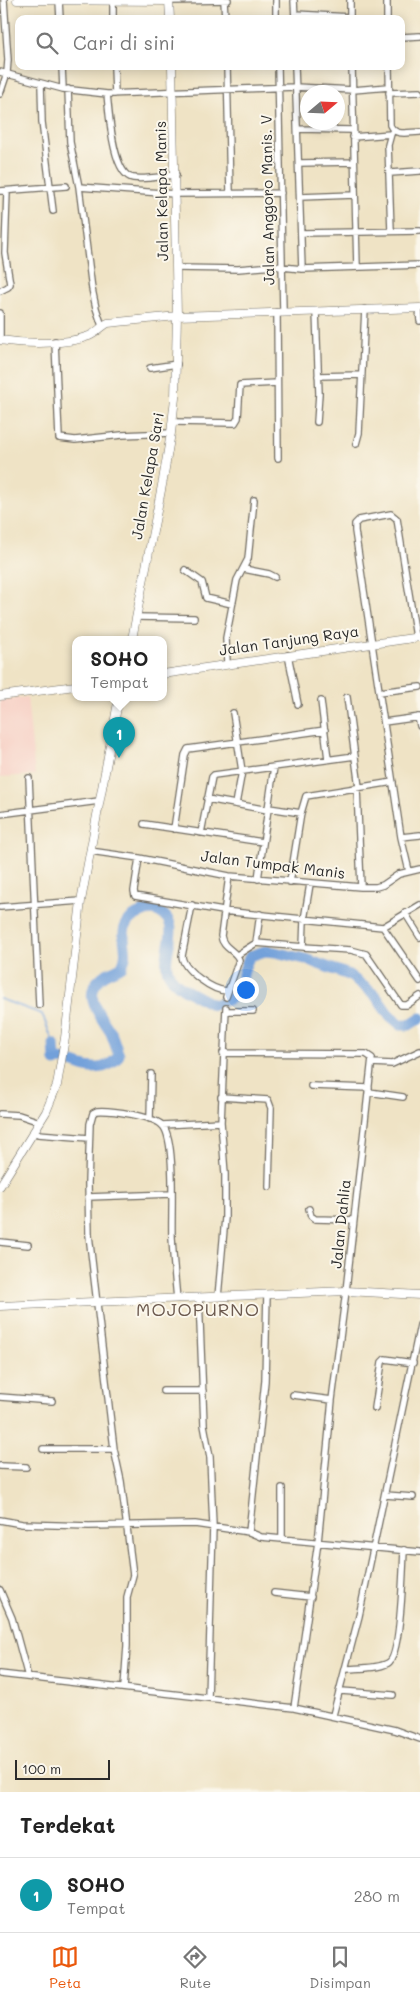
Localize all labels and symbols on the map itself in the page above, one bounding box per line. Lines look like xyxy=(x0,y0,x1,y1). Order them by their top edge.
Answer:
north arrow xyxy=(300,85,345,130)
street label: Jalan Anggoro Manis. V xyxy=(256,115,278,285)
street label: Jalan Kelapa Manis xyxy=(150,121,172,261)
street label: Jalan Kelapa Sari xyxy=(126,411,168,541)
street label: Jalan Tanjung Raya xyxy=(218,620,360,660)
pin: 1 xyxy=(103,717,135,758)
street label: Jalan Tumpak Manis xyxy=(200,845,346,883)
your location xyxy=(233,977,259,1003)
street label: Jalan Dahlia xyxy=(325,1178,355,1270)
district label: MOJOPURNO xyxy=(136,1297,260,1321)
scale bar xyxy=(15,1757,110,1780)

